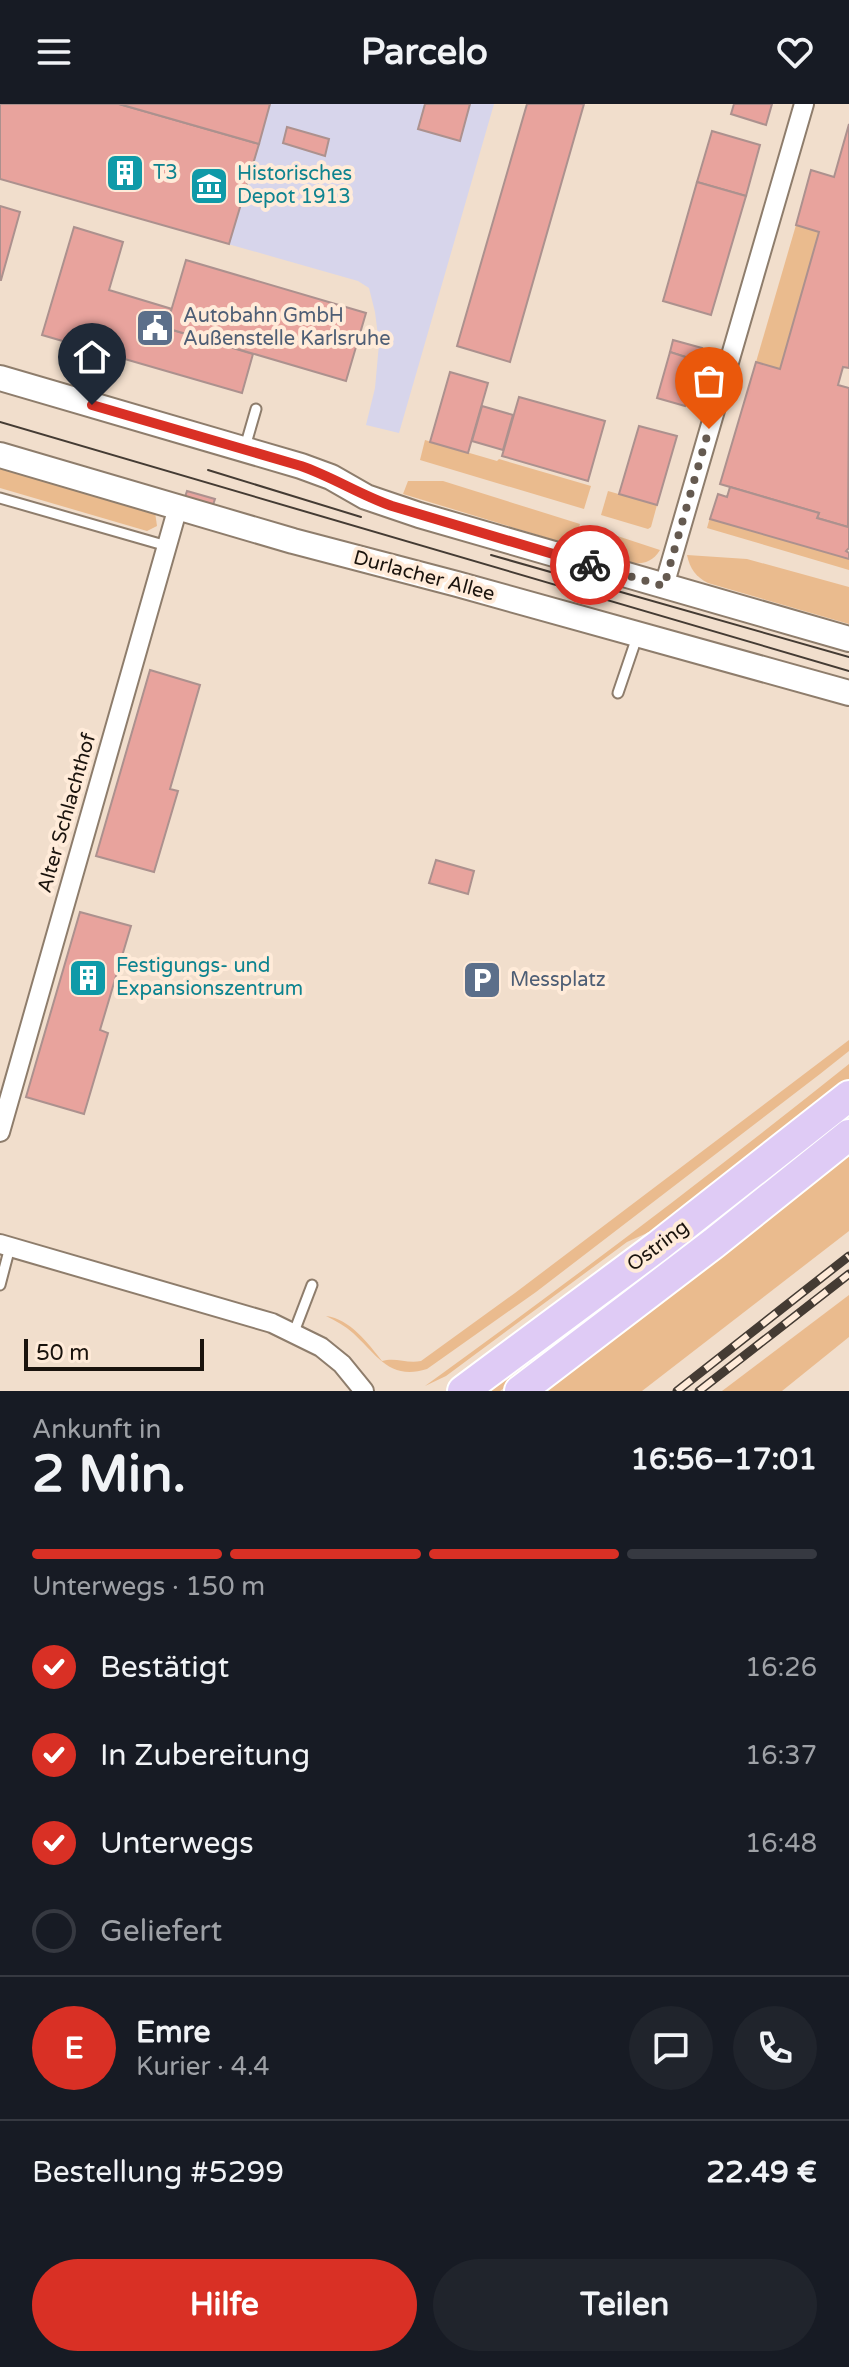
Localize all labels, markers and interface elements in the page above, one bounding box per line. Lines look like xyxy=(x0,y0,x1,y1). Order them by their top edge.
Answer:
icon: menu xyxy=(32,30,76,74)
icon: heart xyxy=(773,30,817,74)
text: Parcelo xyxy=(361,31,488,74)
building icon: T3 xyxy=(104,152,146,194)
place label: T3 xyxy=(153,161,178,185)
place label: Historisches Depot 1913 xyxy=(237,162,352,209)
museum icon: Historisches Depot 1913 xyxy=(188,165,230,207)
place label: Autobahn GmbH Außenstelle Karlsruhe xyxy=(183,304,391,351)
public building icon: Autobahn GmbH Außenstelle Karlsruhe xyxy=(134,307,176,349)
pin xyxy=(58,323,126,405)
icon: home xyxy=(70,335,114,379)
pin xyxy=(675,347,743,429)
icon: bag xyxy=(687,359,731,403)
courier xyxy=(550,525,630,605)
icon: bike xyxy=(568,543,612,587)
street label: Durlacher Allee xyxy=(351,546,497,606)
street label: Alter Schlachthof xyxy=(33,730,101,896)
place label: Festigungs- und Expansionszentrum xyxy=(116,954,303,1001)
building icon: Festigungs- und Expansionszentrum xyxy=(67,957,109,999)
parking icon: Messplatz xyxy=(461,959,503,1001)
place label: Messplatz xyxy=(510,968,606,992)
street label: Ostring xyxy=(623,1215,693,1277)
scale bar xyxy=(24,1335,204,1371)
text: 50 m xyxy=(36,1340,90,1366)
text: Ankunft in xyxy=(32,1414,161,1445)
text: 16:56–17:01 xyxy=(630,1441,817,1478)
text: 2 Min. xyxy=(32,1443,186,1506)
text: Unterwegs · 150 m xyxy=(32,1571,265,1602)
icon: check xyxy=(32,1645,76,1689)
text: Bestätigt xyxy=(100,1649,229,1686)
text: 16:26 xyxy=(745,1652,817,1683)
icon: check xyxy=(32,1733,76,1777)
text: In Zubereitung xyxy=(100,1737,310,1774)
text: 16:37 xyxy=(745,1740,817,1771)
icon: check xyxy=(32,1821,76,1865)
text: Unterwegs xyxy=(100,1825,254,1862)
text: 16:48 xyxy=(745,1828,817,1859)
text: Geliefert xyxy=(100,1913,222,1950)
button: chat xyxy=(629,2006,713,2090)
button: phone xyxy=(733,2006,817,2090)
text: Emre xyxy=(136,2014,211,2051)
text: E xyxy=(64,2030,84,2067)
text: Kurier · 4.4 xyxy=(136,2051,270,2082)
text: Bestellung #5299 xyxy=(32,2154,284,2191)
text: 22.49 € xyxy=(706,2154,817,2191)
button: Hilfe xyxy=(32,2259,417,2351)
button: Teilen xyxy=(433,2259,817,2351)

